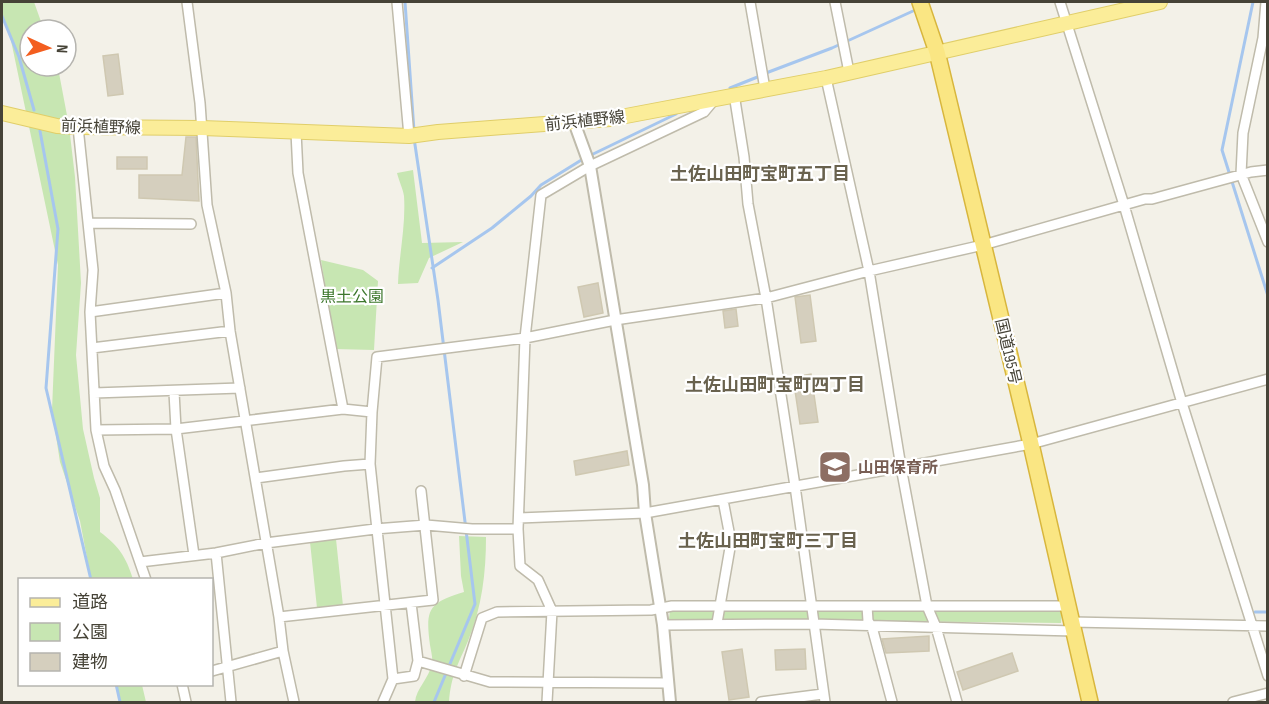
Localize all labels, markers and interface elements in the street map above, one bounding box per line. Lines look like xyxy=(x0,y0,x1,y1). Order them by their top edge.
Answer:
north arrow xyxy=(18,18,78,78)
text: N xyxy=(52,44,71,54)
street label: 前浜植野線 xyxy=(544,108,626,135)
street label: 前浜植野線 xyxy=(61,117,141,138)
district label: 土佐山田町宝町五丁目 xyxy=(670,164,850,185)
park label: 黒土公園 xyxy=(320,288,384,307)
street label: 国道195号 xyxy=(991,317,1024,386)
district label: 土佐山田町宝町四丁目 xyxy=(685,375,865,396)
school or university icon: 山田保育所 xyxy=(817,449,853,485)
place label: 山田保育所 xyxy=(858,459,938,478)
district label: 土佐山田町宝町三丁目 xyxy=(678,531,858,552)
legend xyxy=(18,578,213,686)
text: 道路 xyxy=(72,592,108,613)
text: 公園 xyxy=(72,622,108,643)
text: 建物 xyxy=(72,652,108,673)

